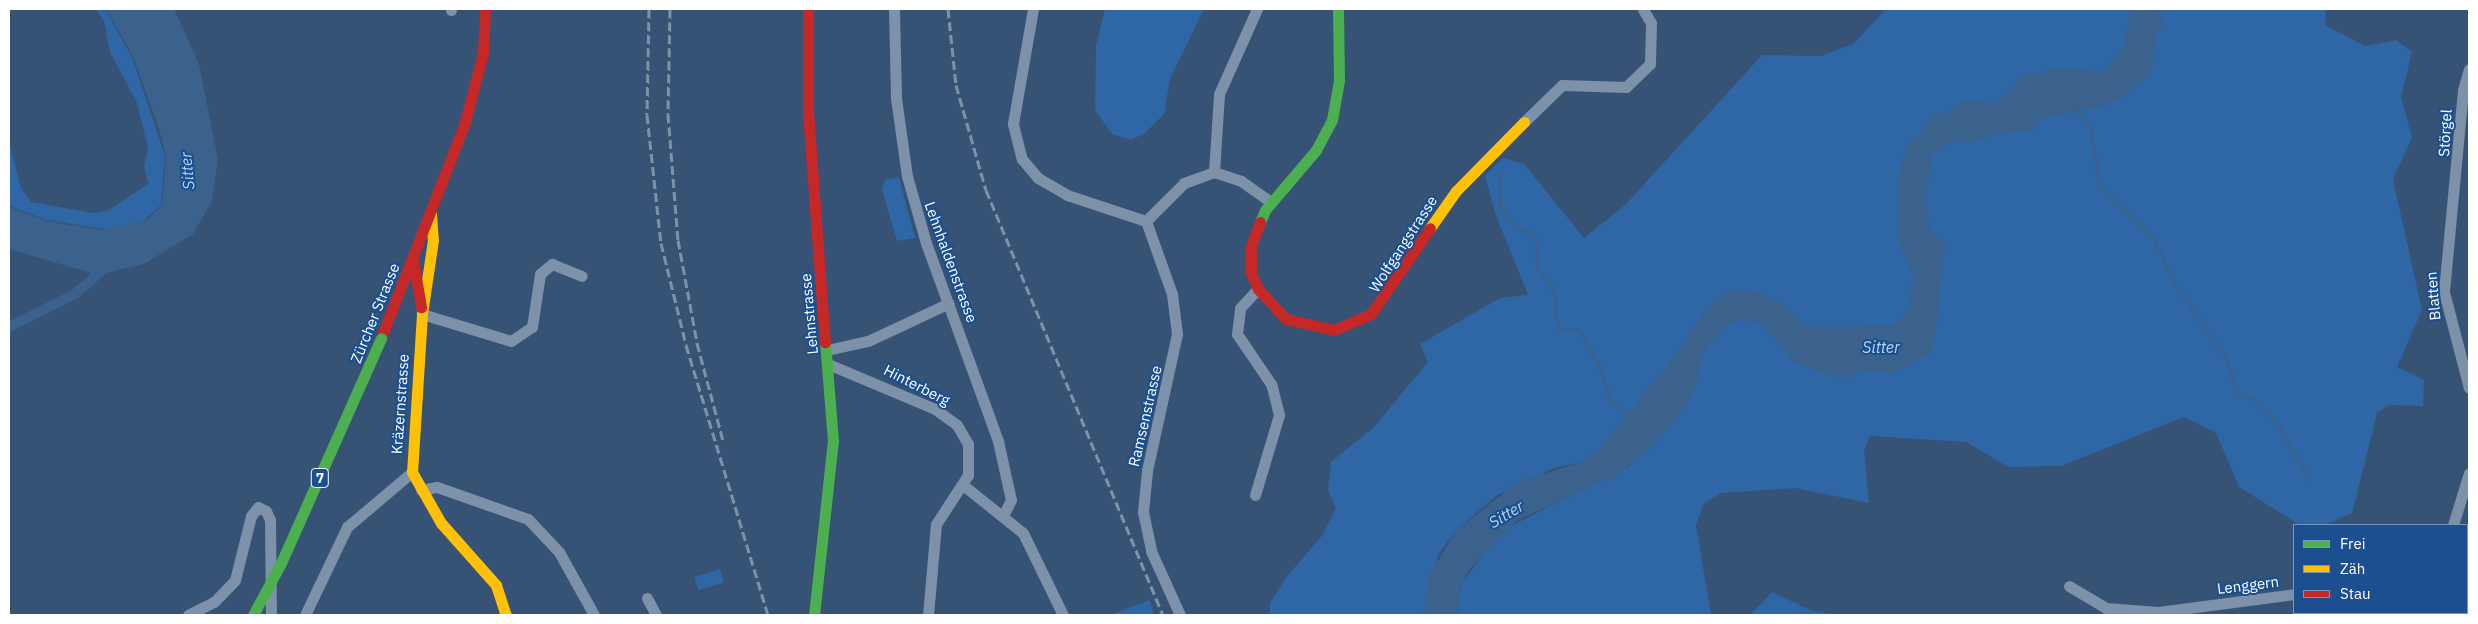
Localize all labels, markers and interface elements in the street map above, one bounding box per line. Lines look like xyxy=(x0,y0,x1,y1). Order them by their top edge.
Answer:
street label: Störgel xyxy=(2435,109,2455,157)
water label: Sitter xyxy=(176,151,198,191)
street label: Wolfgangstrasse xyxy=(1365,192,1441,296)
street label: Lehnhaldenstrasse xyxy=(921,199,981,325)
street label: Zürcher Strasse xyxy=(347,260,403,366)
street label: Blatten xyxy=(2422,271,2444,321)
street label: Lehnstrasse xyxy=(796,273,822,355)
water label: Sitter xyxy=(1862,337,1900,357)
street label: Kräzernstrasse xyxy=(388,353,412,455)
street label: Hinterberg xyxy=(881,361,953,409)
street label: Ramsenstrasse xyxy=(1125,364,1165,468)
road number: 7 xyxy=(310,466,330,489)
water label: Sitter xyxy=(1485,496,1527,532)
legend xyxy=(2293,524,2468,614)
text: Frei xyxy=(2340,534,2366,553)
text: Zäh xyxy=(2340,559,2365,578)
street label: Lenggern xyxy=(2216,572,2280,598)
text: Stau xyxy=(2340,584,2371,603)

